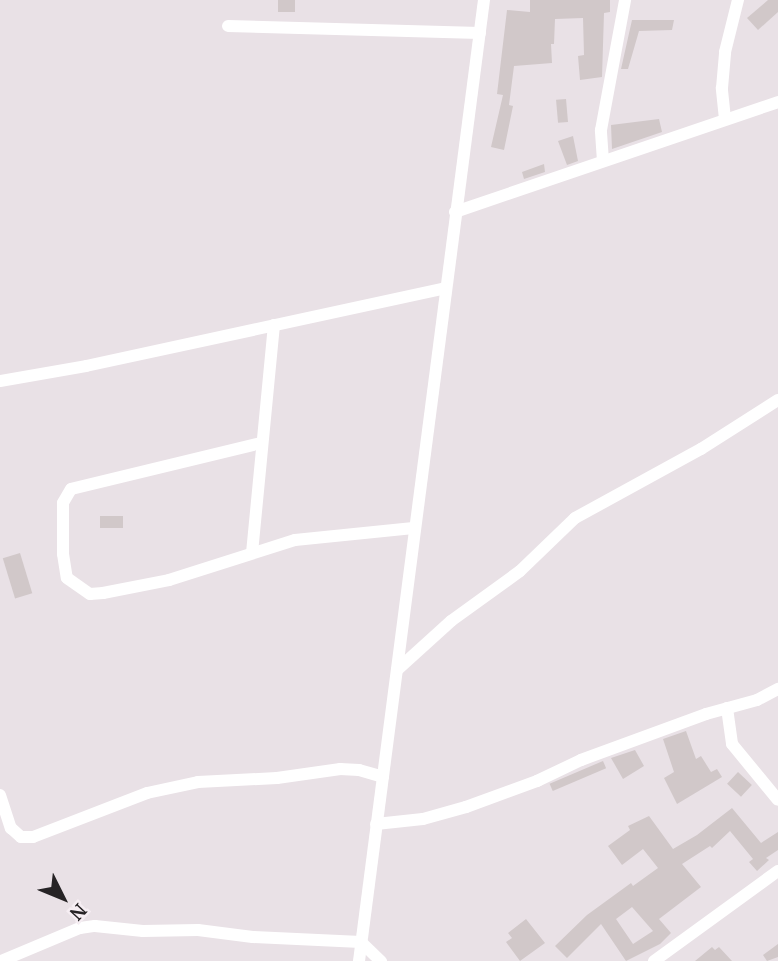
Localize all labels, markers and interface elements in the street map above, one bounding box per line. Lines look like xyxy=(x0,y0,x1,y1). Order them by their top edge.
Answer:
north arrow xyxy=(28,863,98,933)
text: N xyxy=(65,899,93,926)

